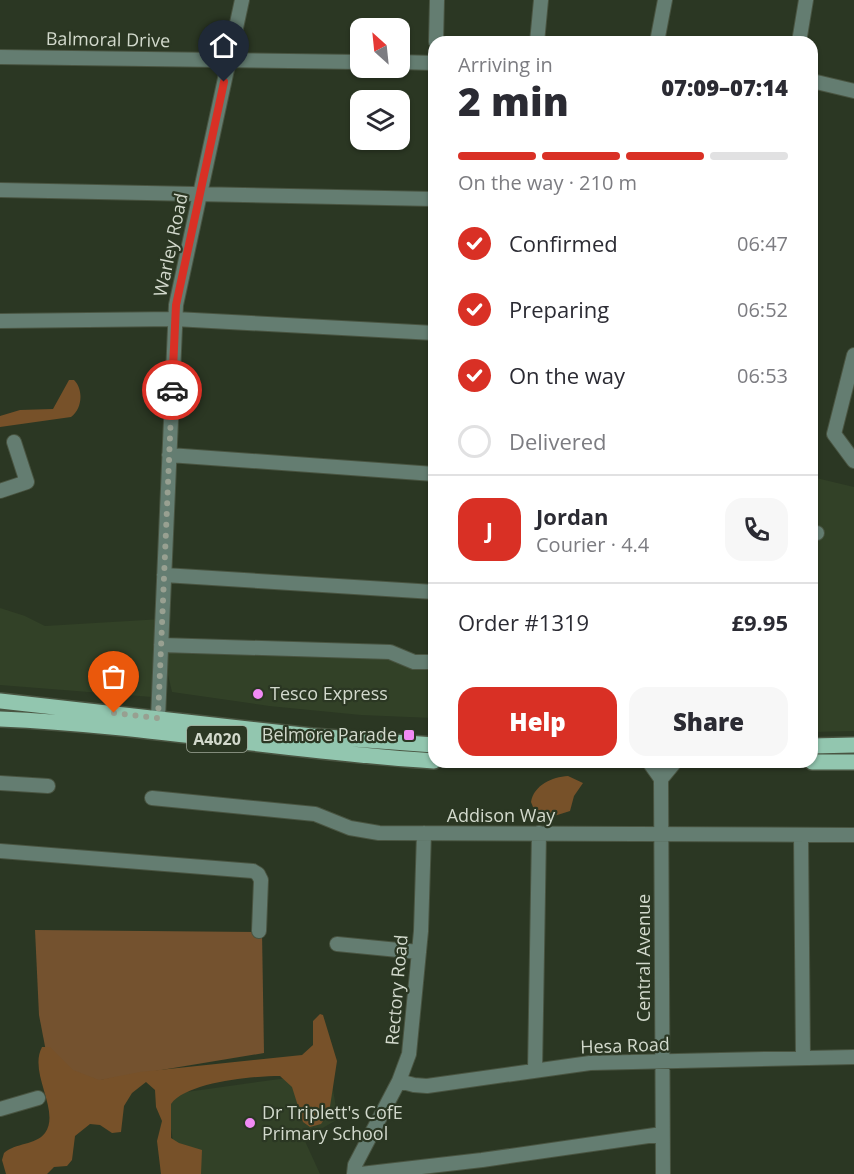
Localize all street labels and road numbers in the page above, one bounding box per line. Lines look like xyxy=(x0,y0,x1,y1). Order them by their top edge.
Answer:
street label: Balmoral Drive xyxy=(46,26,170,52)
street label: Warley Road xyxy=(147,191,193,299)
road number: A4020 xyxy=(187,726,247,752)
street label: Addison Way xyxy=(447,803,556,827)
street label: Central Avenue xyxy=(631,894,655,1022)
street label: Rectory Road xyxy=(379,934,413,1046)
street label: Hesa Road xyxy=(580,1031,670,1059)

